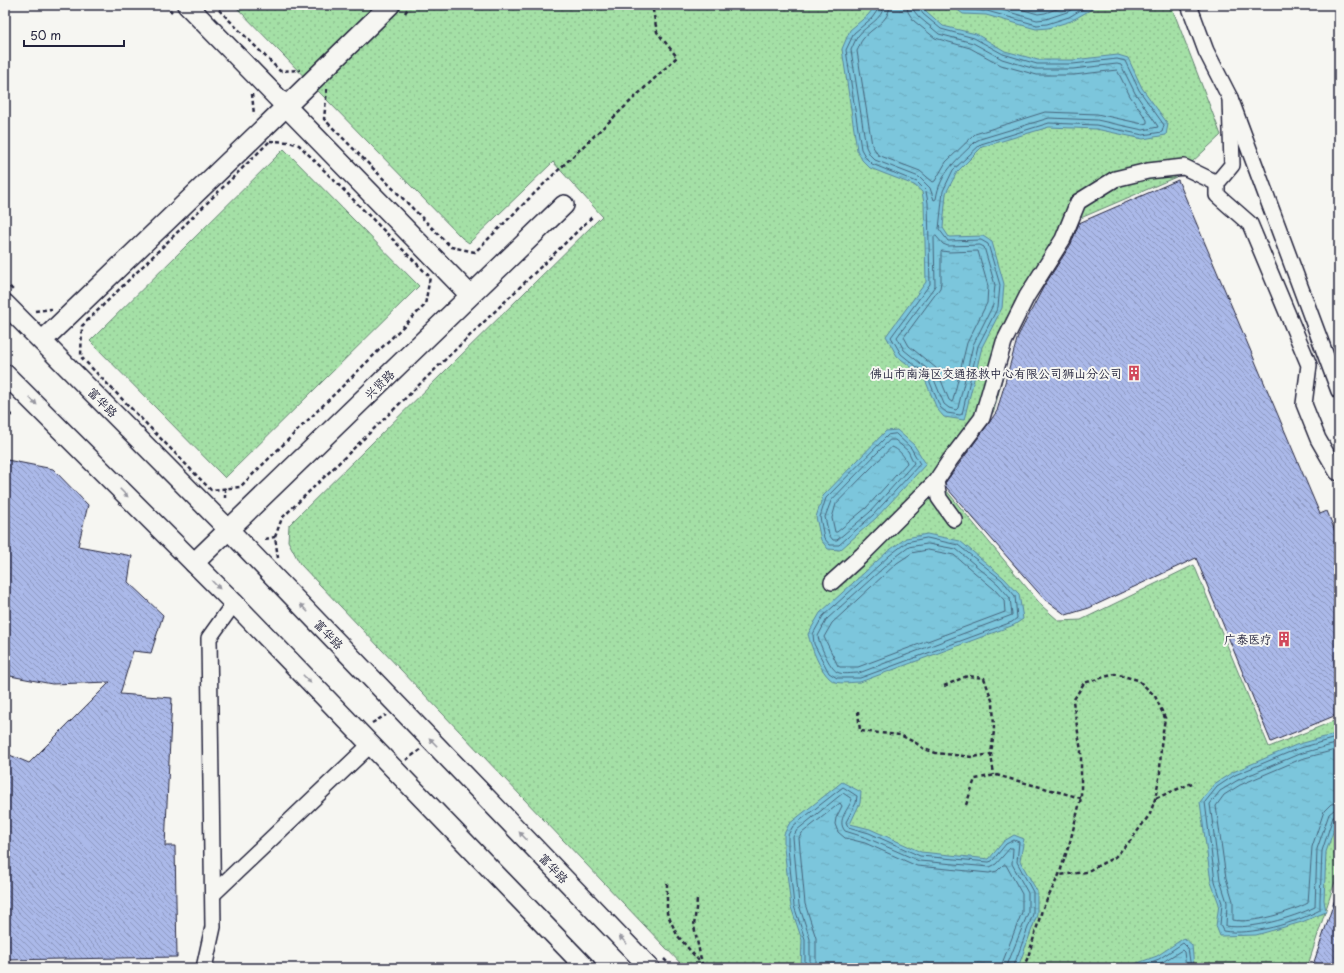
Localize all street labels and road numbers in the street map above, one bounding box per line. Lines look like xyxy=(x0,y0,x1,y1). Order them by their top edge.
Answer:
street label: 兴贤路 xyxy=(360,365,398,403)
street label: 富华路 xyxy=(84,383,122,421)
street label: 富华路 xyxy=(310,615,348,653)
street label: 富华路 xyxy=(535,849,573,887)

